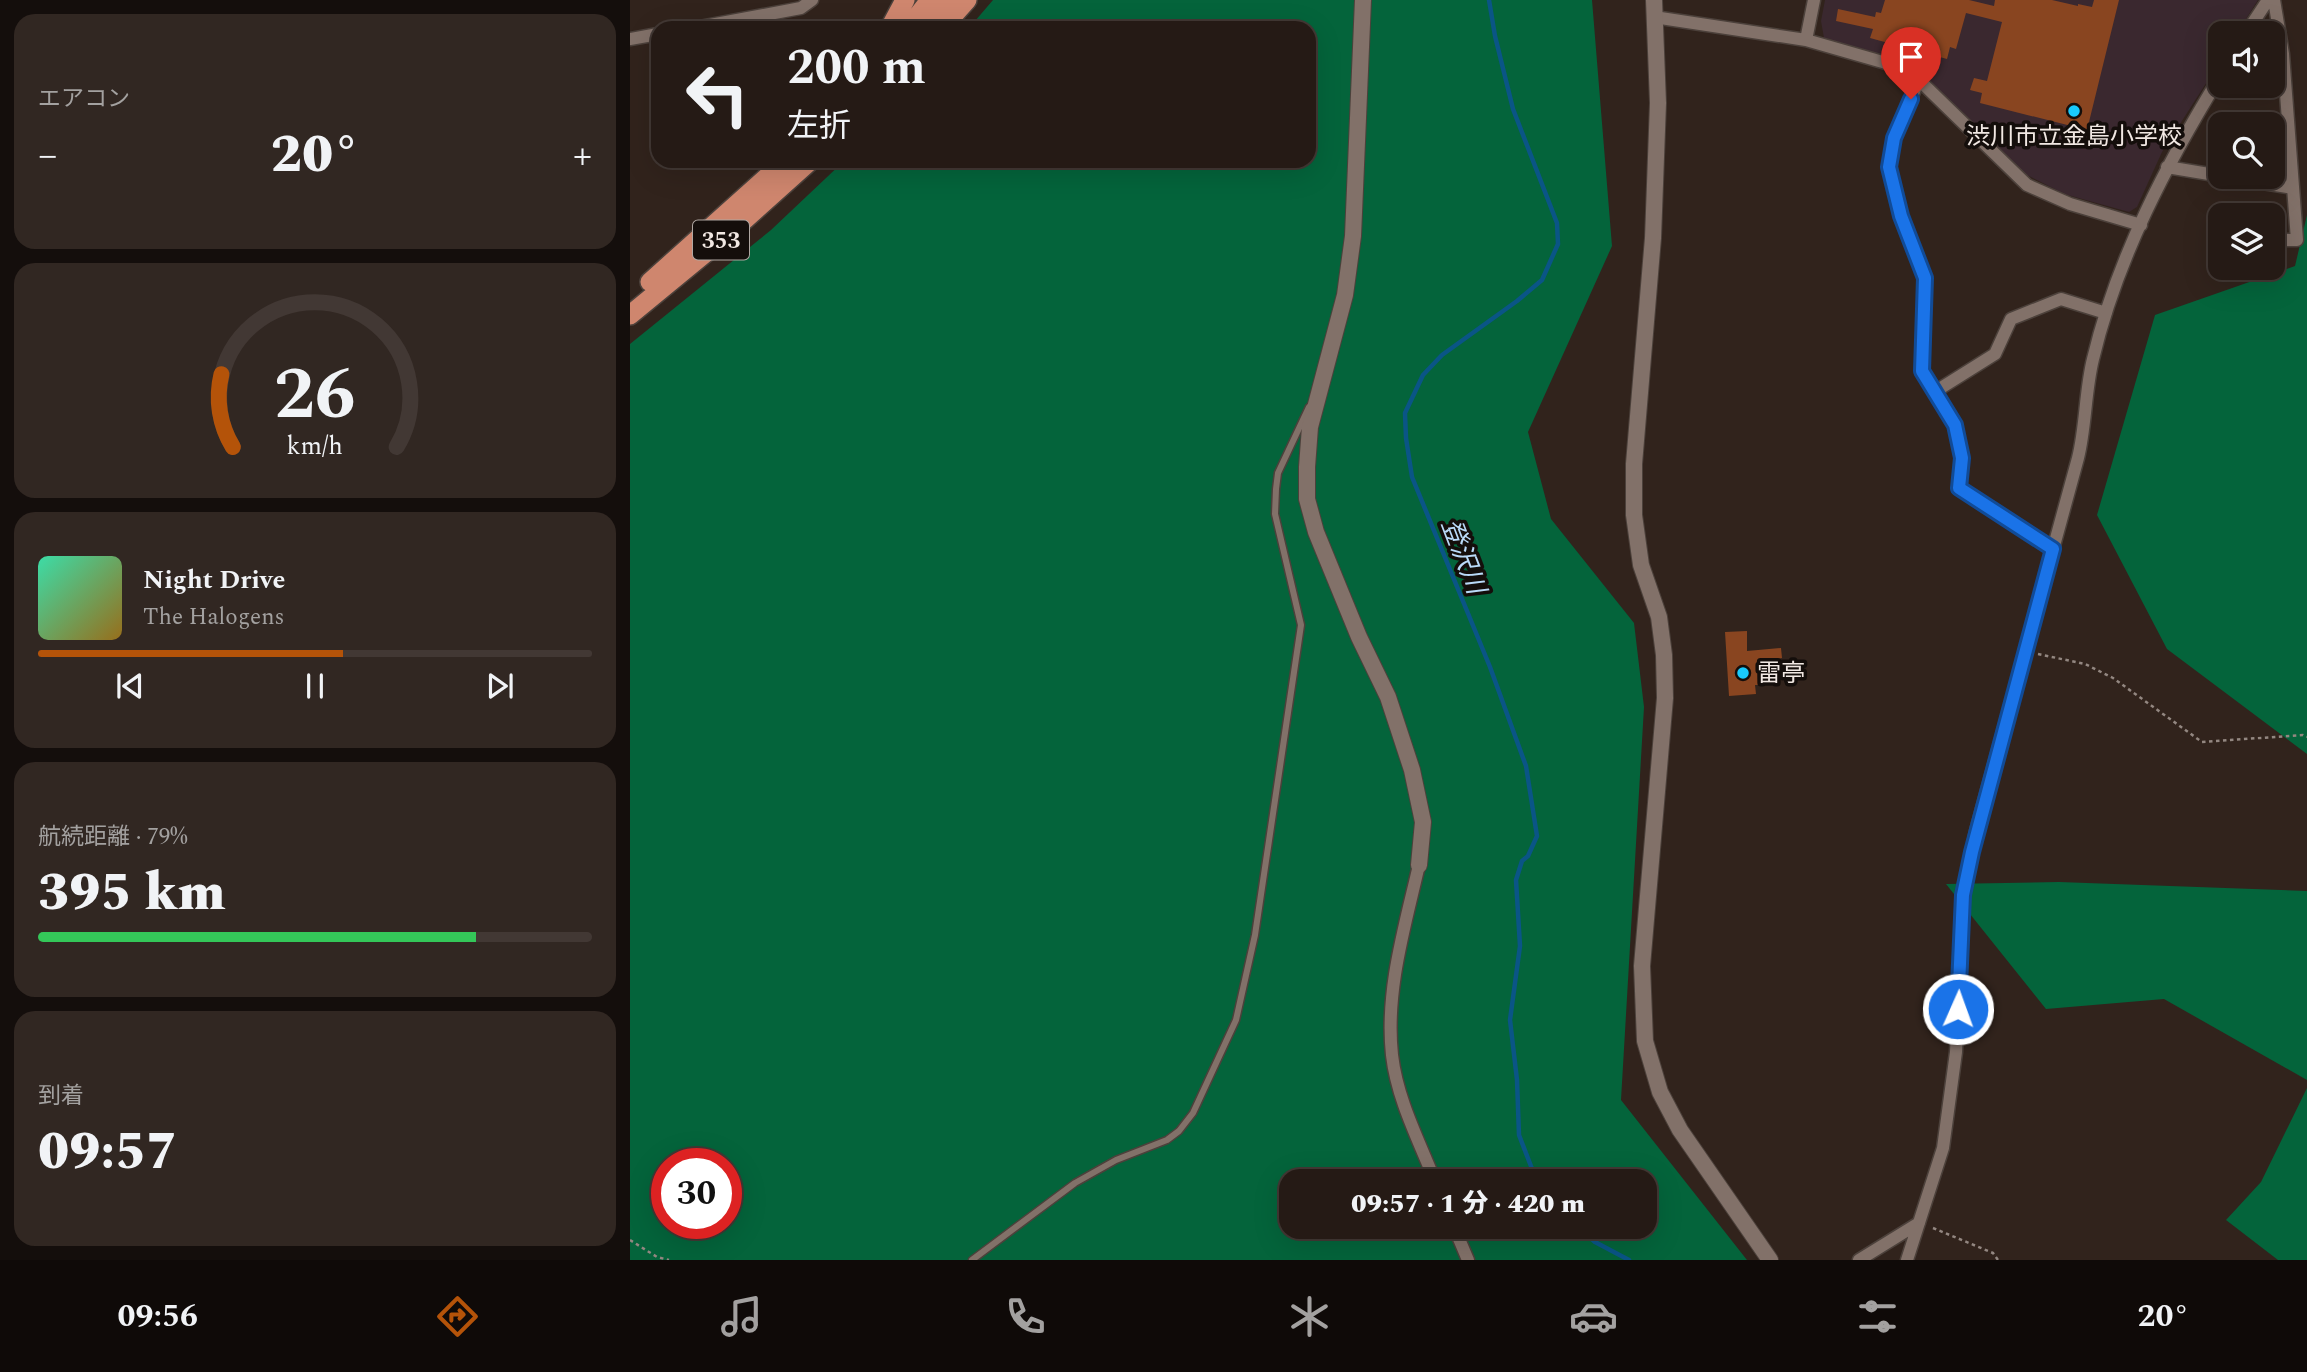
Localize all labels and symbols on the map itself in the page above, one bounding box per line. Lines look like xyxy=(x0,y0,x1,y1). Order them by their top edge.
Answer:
pin xyxy=(1881,27,1941,99)
marker: 渋川市立金島小学校 xyxy=(2066,103,2082,119)
place label: 渋川市立金島小学校 xyxy=(1966,119,2182,155)
road number: 353 xyxy=(693,220,749,260)
water label: 登沢川 xyxy=(1430,513,1497,603)
place label: 雷亭 xyxy=(1757,656,1805,692)
marker: 雷亭 xyxy=(1735,665,1751,681)
position arrow xyxy=(1921,972,1995,1046)
speed limit sign: 30 xyxy=(651,1148,742,1239)

